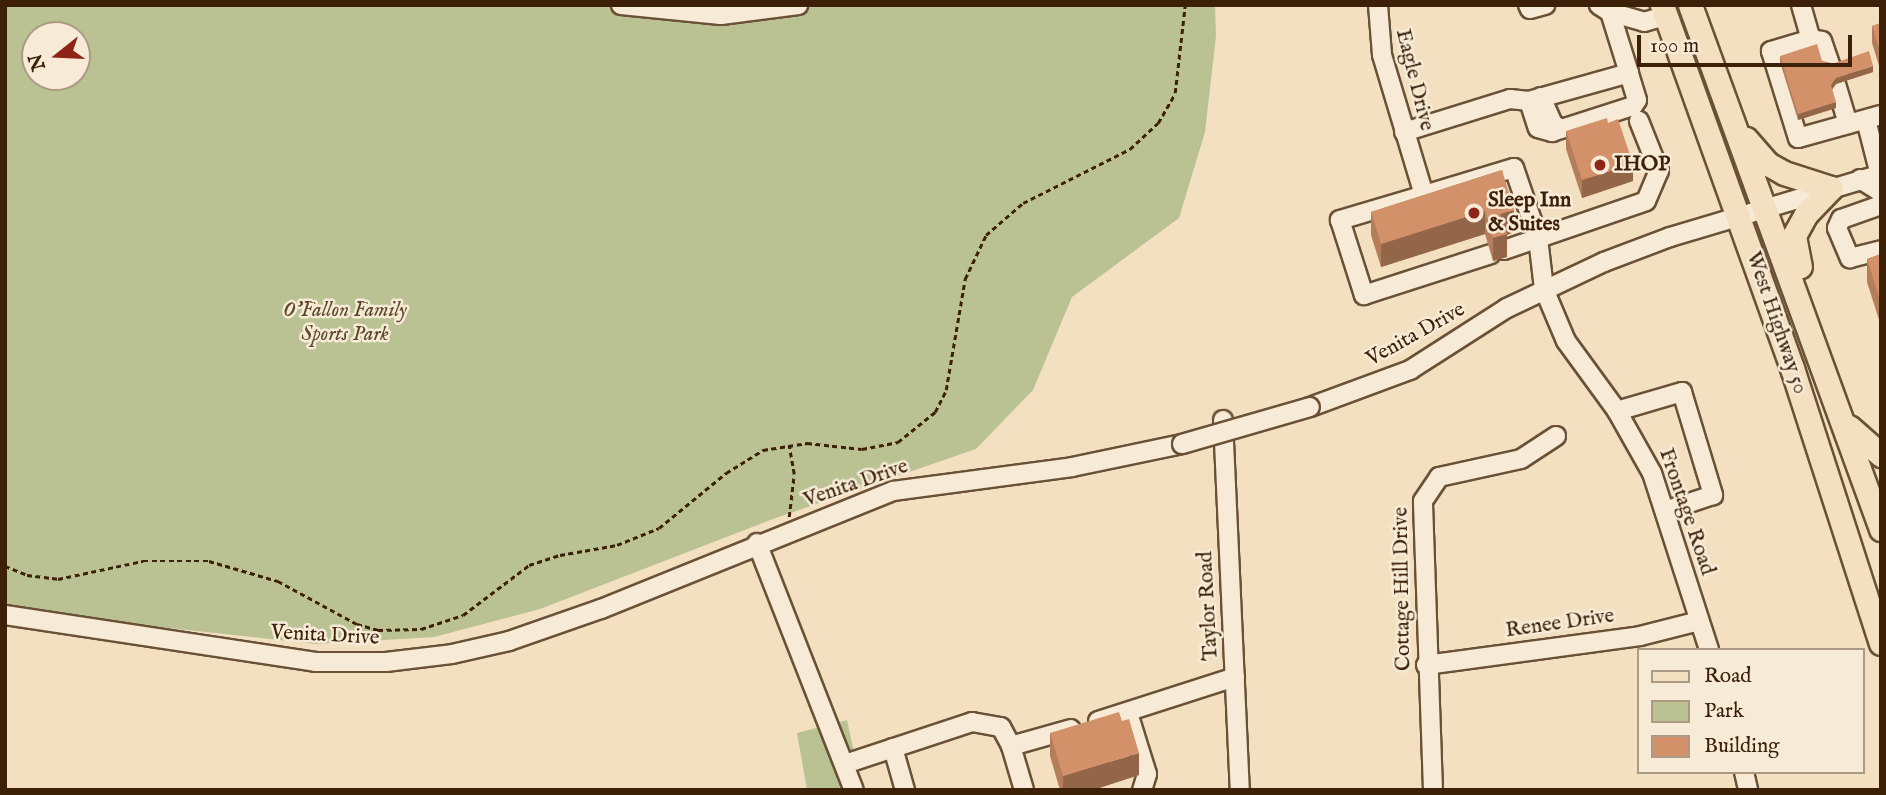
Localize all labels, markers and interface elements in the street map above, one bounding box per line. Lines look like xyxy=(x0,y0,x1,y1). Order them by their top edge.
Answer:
north arrow xyxy=(21,21,91,91)
scale bar xyxy=(1641,21,1856,65)
street label: Eagle Drive xyxy=(1389,27,1439,133)
text: 100 m xyxy=(1650,33,1699,60)
text: N xyxy=(24,50,52,73)
place label: IHOP xyxy=(1614,152,1670,178)
marker: IHOP xyxy=(1592,157,1608,173)
place label: Sleep Inn & Suites xyxy=(1488,188,1571,238)
marker: Sleep Inn & Suites xyxy=(1466,205,1482,221)
street label: West Highway 50 xyxy=(1740,248,1812,398)
park label: O'Fallon Family Sports Park xyxy=(283,298,407,348)
street label: Venita Drive xyxy=(1362,298,1470,372)
street label: Frontage Road xyxy=(1653,445,1719,579)
street label: Venita Drive xyxy=(800,454,912,514)
street label: Cottage Hill Drive xyxy=(1389,507,1417,671)
street label: Taylor Road xyxy=(1194,551,1224,661)
street label: Renee Drive xyxy=(1504,604,1616,644)
street label: Venita Drive xyxy=(270,621,380,651)
legend xyxy=(1638,648,1865,774)
text: Road xyxy=(1704,663,1751,690)
text: Park xyxy=(1704,698,1744,725)
text: Building xyxy=(1704,733,1779,760)

